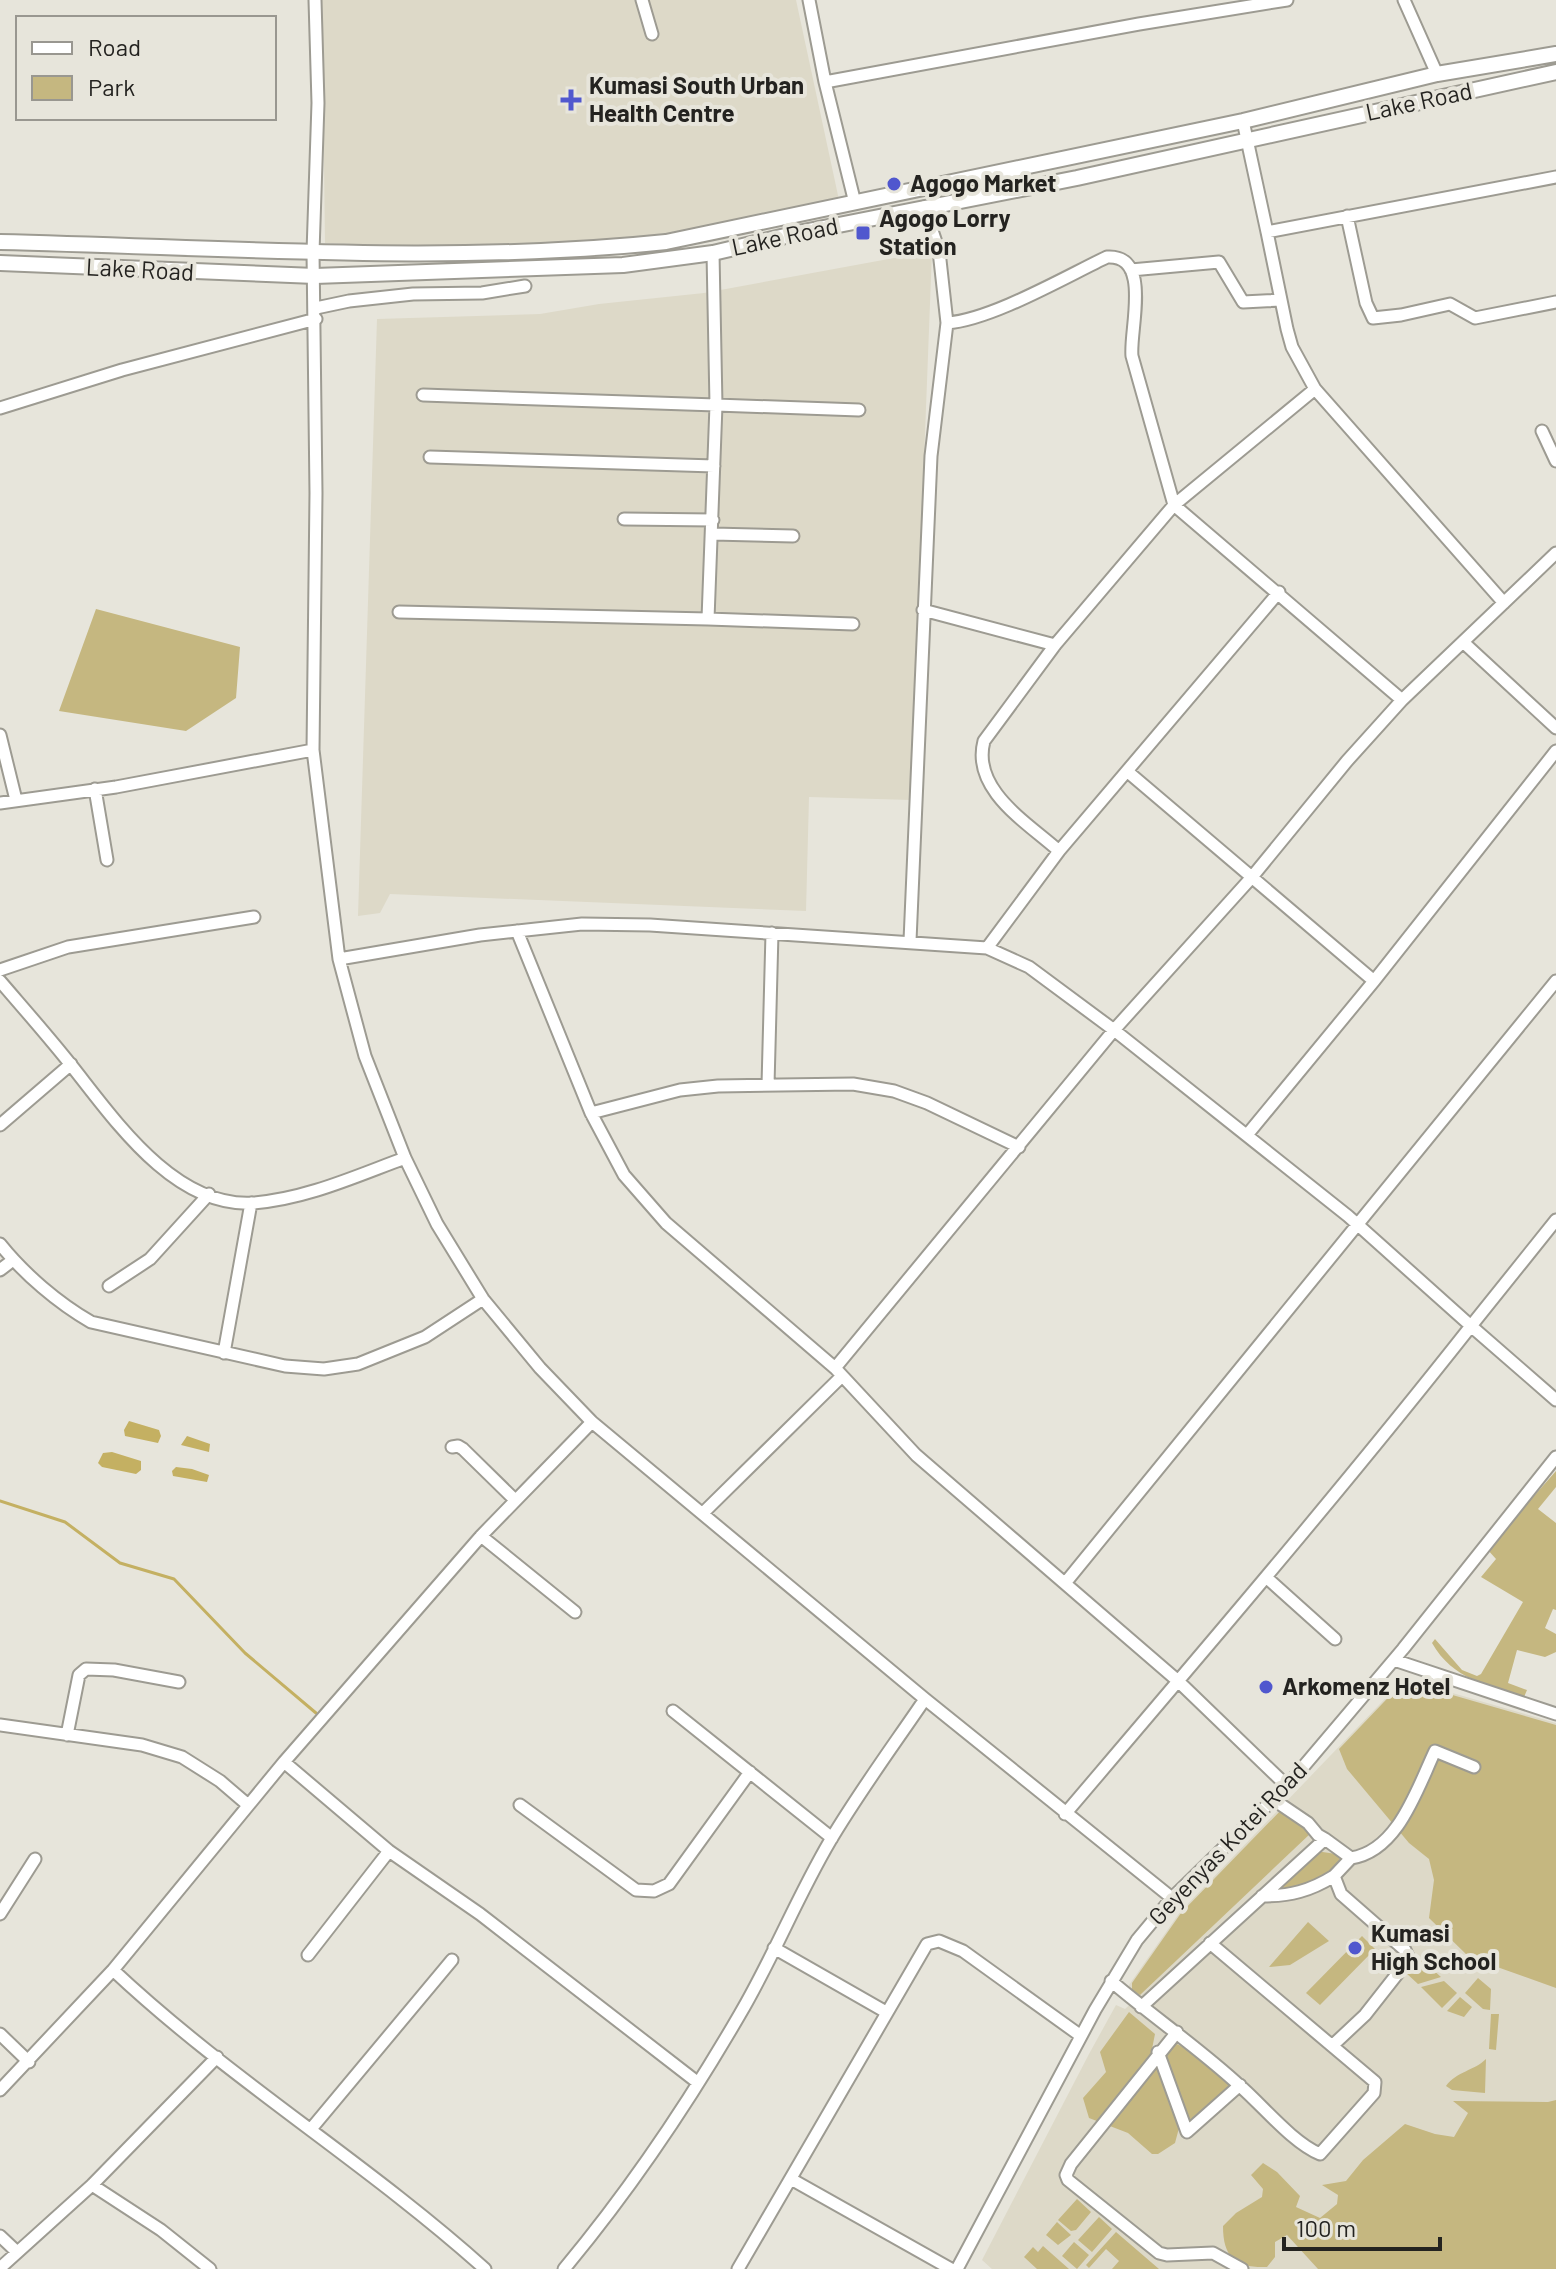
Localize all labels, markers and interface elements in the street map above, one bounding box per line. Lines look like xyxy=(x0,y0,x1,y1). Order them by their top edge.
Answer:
legend xyxy=(16,16,276,120)
text: Road xyxy=(88,32,141,61)
place label: Kumasi South Urban Health Centre xyxy=(589,70,804,127)
text: Park xyxy=(88,72,135,101)
street label: Lake Road xyxy=(1363,75,1475,126)
marker: Kumasi South Urban Health Centre xyxy=(560,89,582,111)
place label: Agogo Market xyxy=(910,168,1056,197)
marker: Agogo Market xyxy=(885,175,903,193)
place label: Agogo Lorry Station xyxy=(879,203,1011,260)
street label: Lake Road xyxy=(729,210,841,261)
marker: Agogo Lorry Station xyxy=(854,224,872,242)
street label: Lake Road xyxy=(85,251,195,286)
place label: Arkomenz Hotel xyxy=(1282,1671,1450,1700)
marker: Arkomenz Hotel xyxy=(1257,1678,1275,1696)
street label: Geyenyas Kotei Road xyxy=(1142,1756,1312,1930)
place label: Kumasi High School xyxy=(1371,1918,1496,1975)
marker: Kumasi High School xyxy=(1346,1939,1364,1957)
scale bar xyxy=(1284,2201,1440,2251)
text: 100 m xyxy=(1296,2213,1356,2242)

